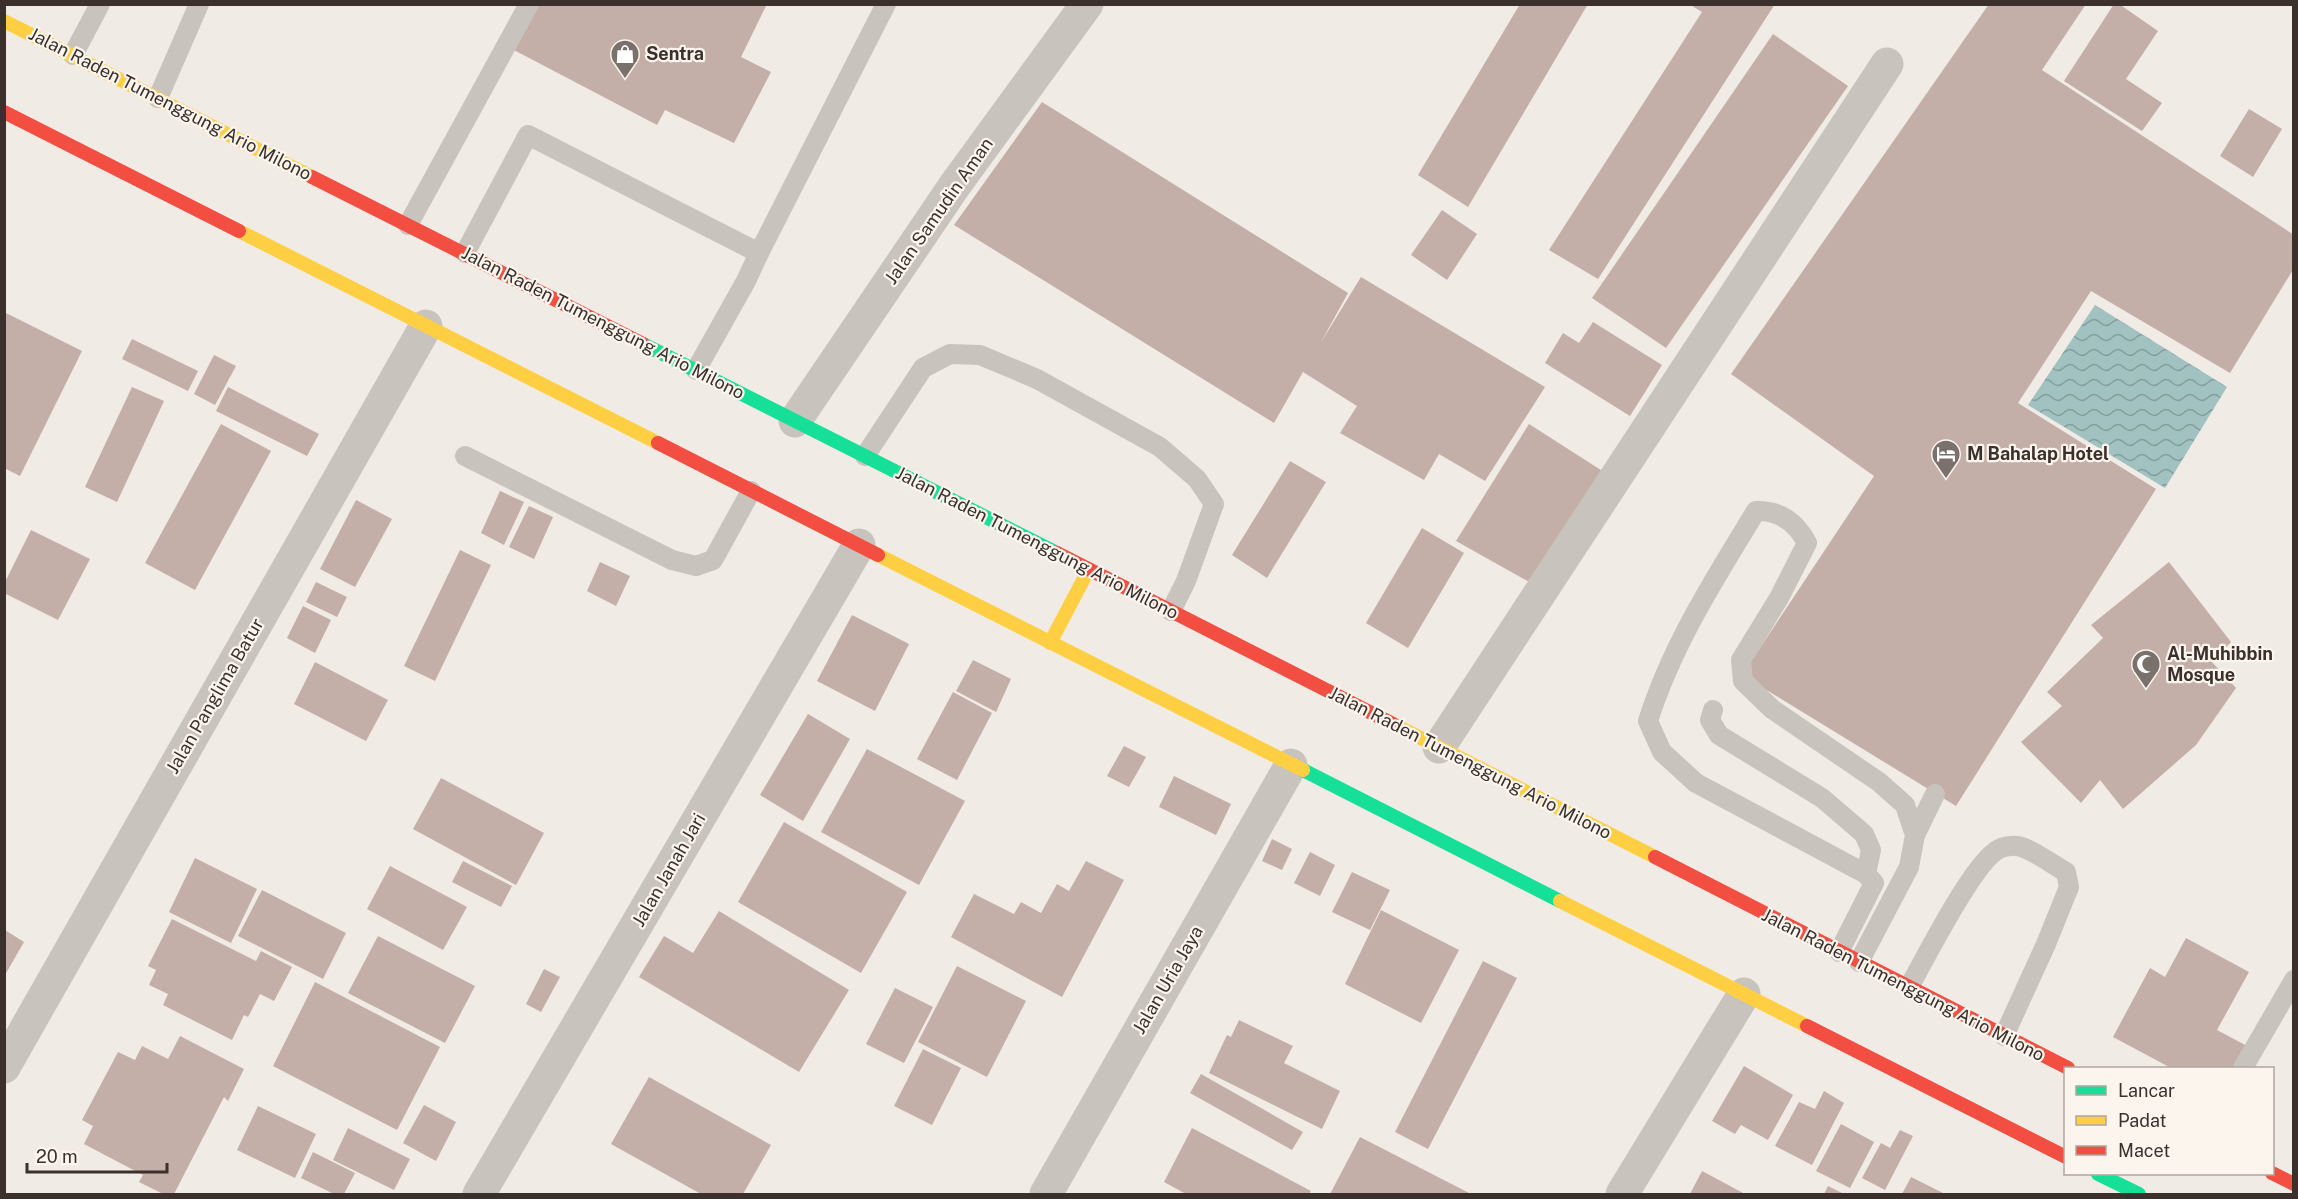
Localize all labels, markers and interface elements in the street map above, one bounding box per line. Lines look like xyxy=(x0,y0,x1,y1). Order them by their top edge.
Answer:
street label: Jalan Raden Tumenggung Ario Milono xyxy=(25,23,315,184)
shop icon: Sentra xyxy=(609,38,641,80)
place label: Sentra xyxy=(646,43,704,64)
street label: Jalan Samudin Aman xyxy=(880,133,997,288)
street label: Jalan Raden Tumenggung Ario Milono xyxy=(458,242,748,403)
hotel icon: M Bahalap Hotel xyxy=(1930,438,1962,480)
place label: M Bahalap Hotel xyxy=(1967,443,2109,464)
street label: Jalan Raden Tumenggung Ario Milono xyxy=(892,462,1182,623)
street label: Jalan Panglima Batur xyxy=(162,614,268,777)
place label: Al-Muhibbin Mosque xyxy=(2167,643,2273,685)
mosque icon: Al-Muhibbin Mosque xyxy=(2130,648,2162,690)
street label: Jalan Raden Tumenggung Ario Milono xyxy=(1325,682,1615,843)
street label: Jalan Janah Jari xyxy=(628,809,710,930)
street label: Jalan Raden Tumenggung Ario Milono xyxy=(1758,904,2048,1065)
street label: Jalan Uria Jaya xyxy=(1128,922,1207,1038)
legend xyxy=(2064,1067,2274,1175)
text: Lancar xyxy=(2118,1080,2175,1101)
text: Padat xyxy=(2118,1110,2167,1131)
scale bar xyxy=(27,1136,166,1174)
text: Macet xyxy=(2118,1140,2170,1161)
text: 20 m xyxy=(36,1146,78,1167)

